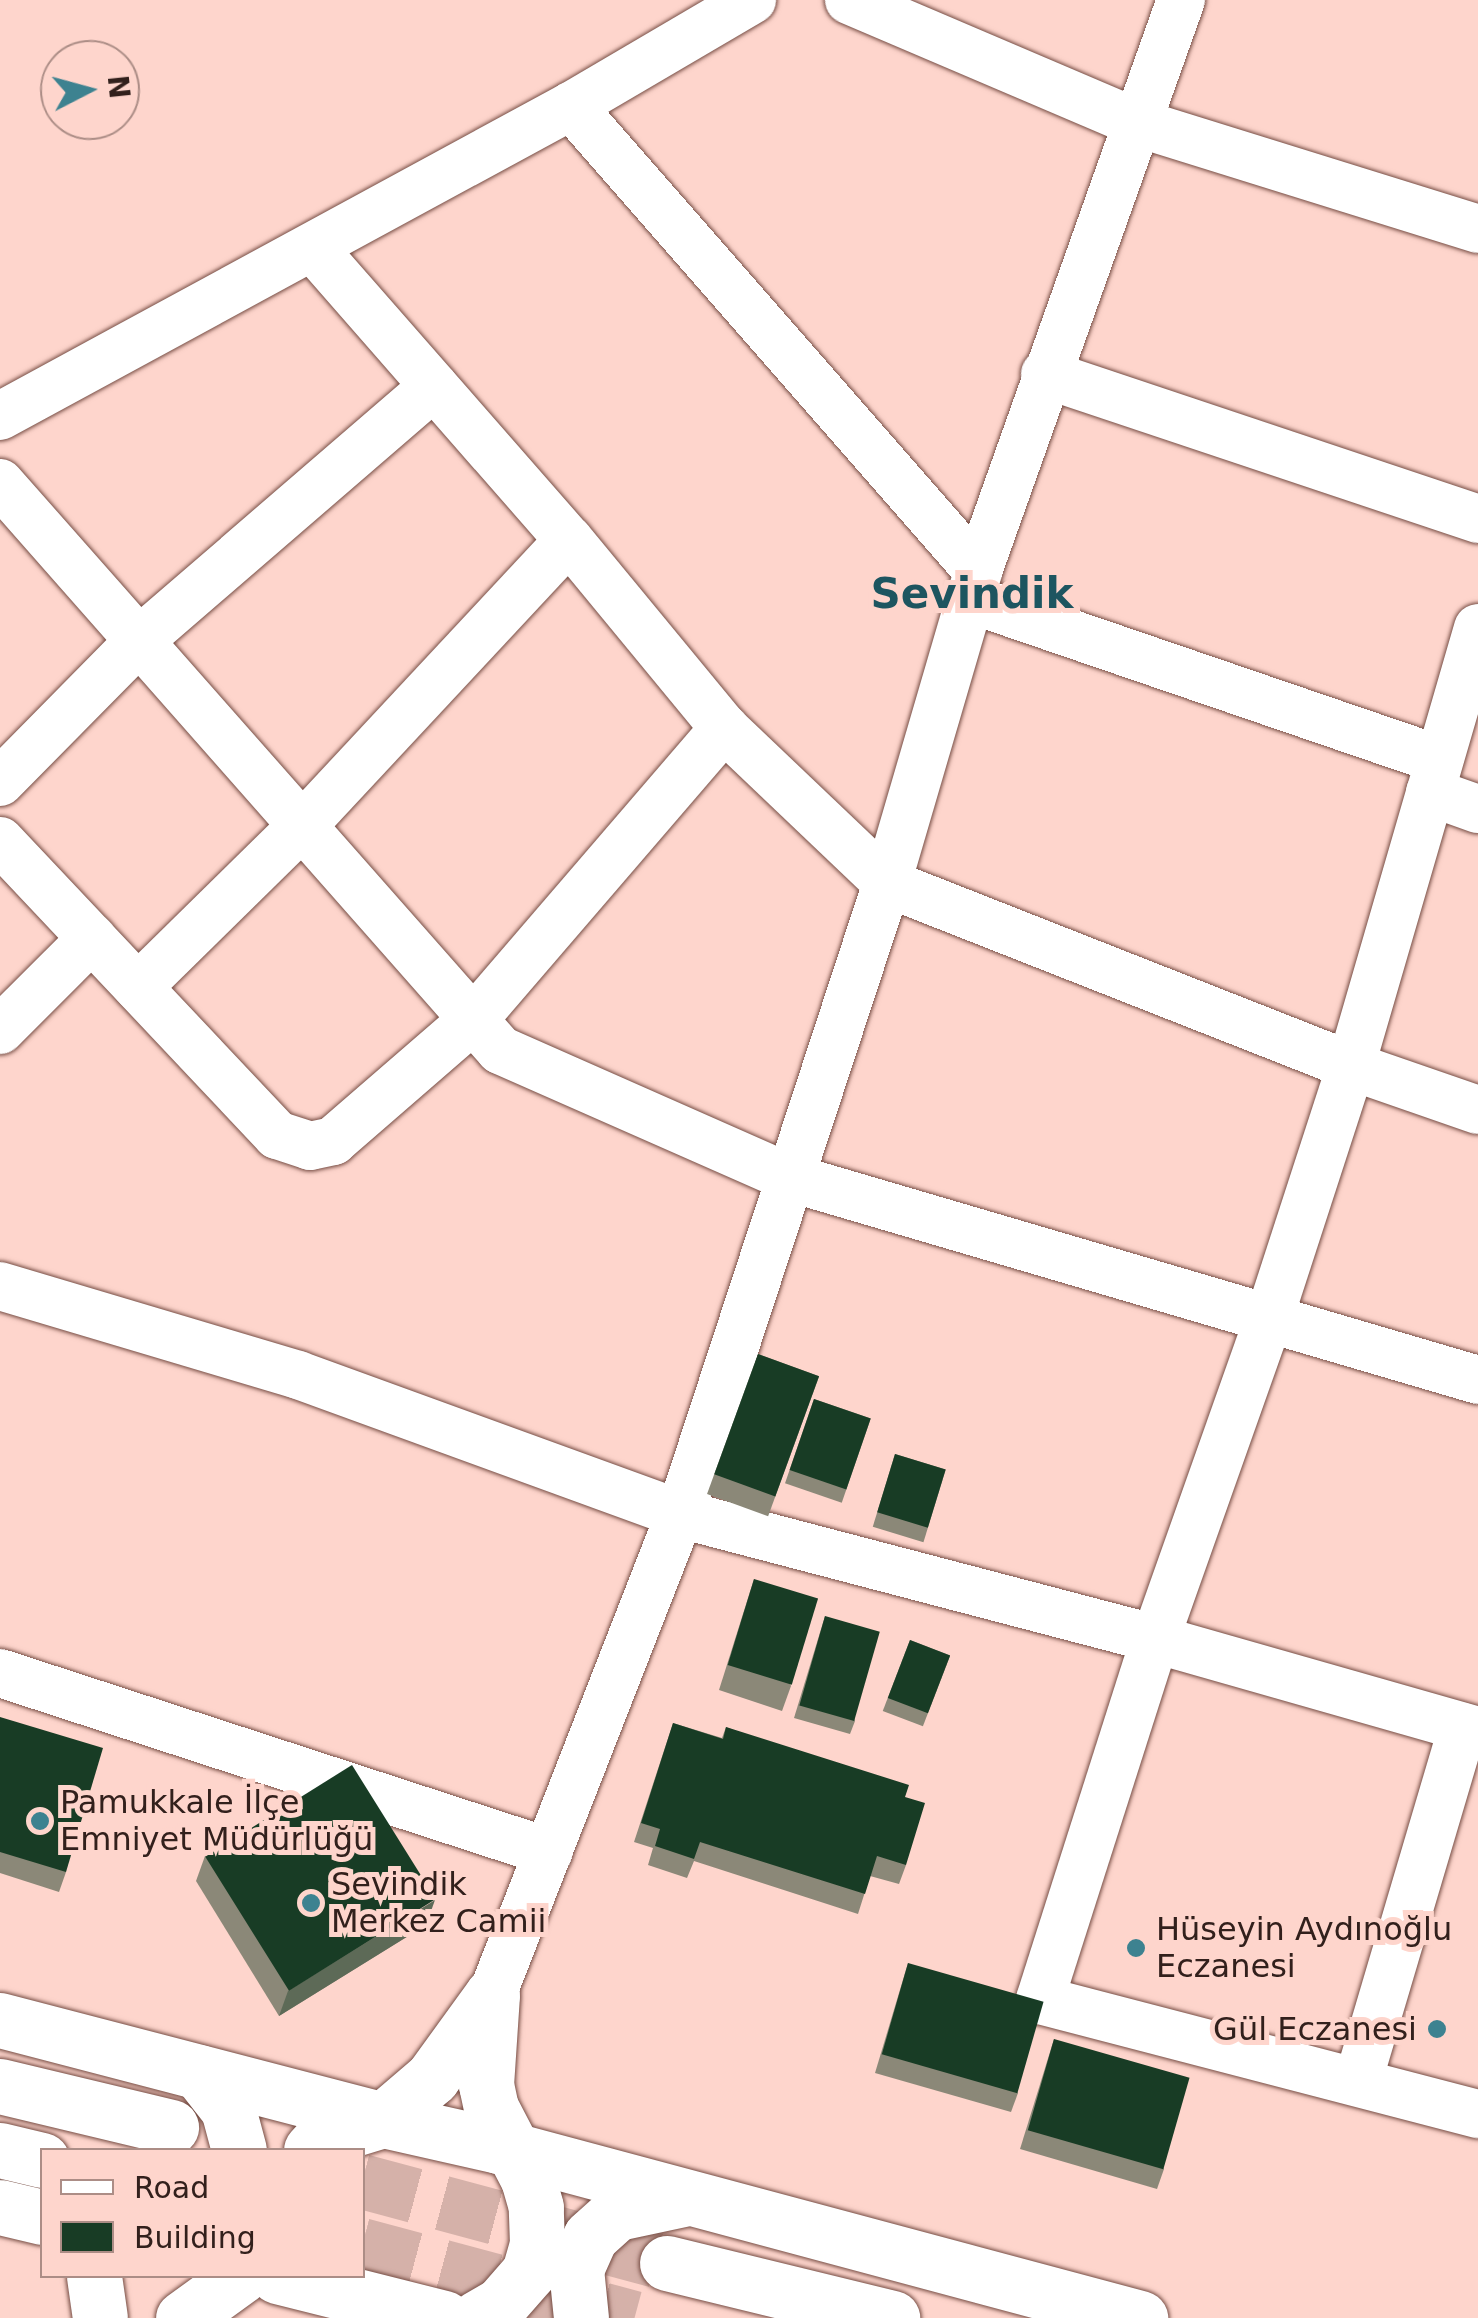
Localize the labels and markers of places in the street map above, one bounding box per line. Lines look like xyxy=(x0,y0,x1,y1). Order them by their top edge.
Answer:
place label: Pamukkale İlçe Emniyet Müdürlüğü xyxy=(60,1784,373,1859)
marker: Pamukkale İlçe Emniyet Müdürlüğü xyxy=(29,1810,51,1832)
place label: Sevindik Merkez Camii xyxy=(331,1866,546,1941)
marker: Sevindik Merkez Camii xyxy=(300,1892,322,1914)
place label: Hüseyin Aydınoğlu Eczanesi xyxy=(1156,1911,1452,1986)
marker: Hüseyin Aydınoğlu Eczanesi xyxy=(1125,1937,1147,1959)
place label: Gül Eczanesi xyxy=(1213,2010,1417,2048)
marker: Gül Eczanesi xyxy=(1426,2018,1448,2040)

